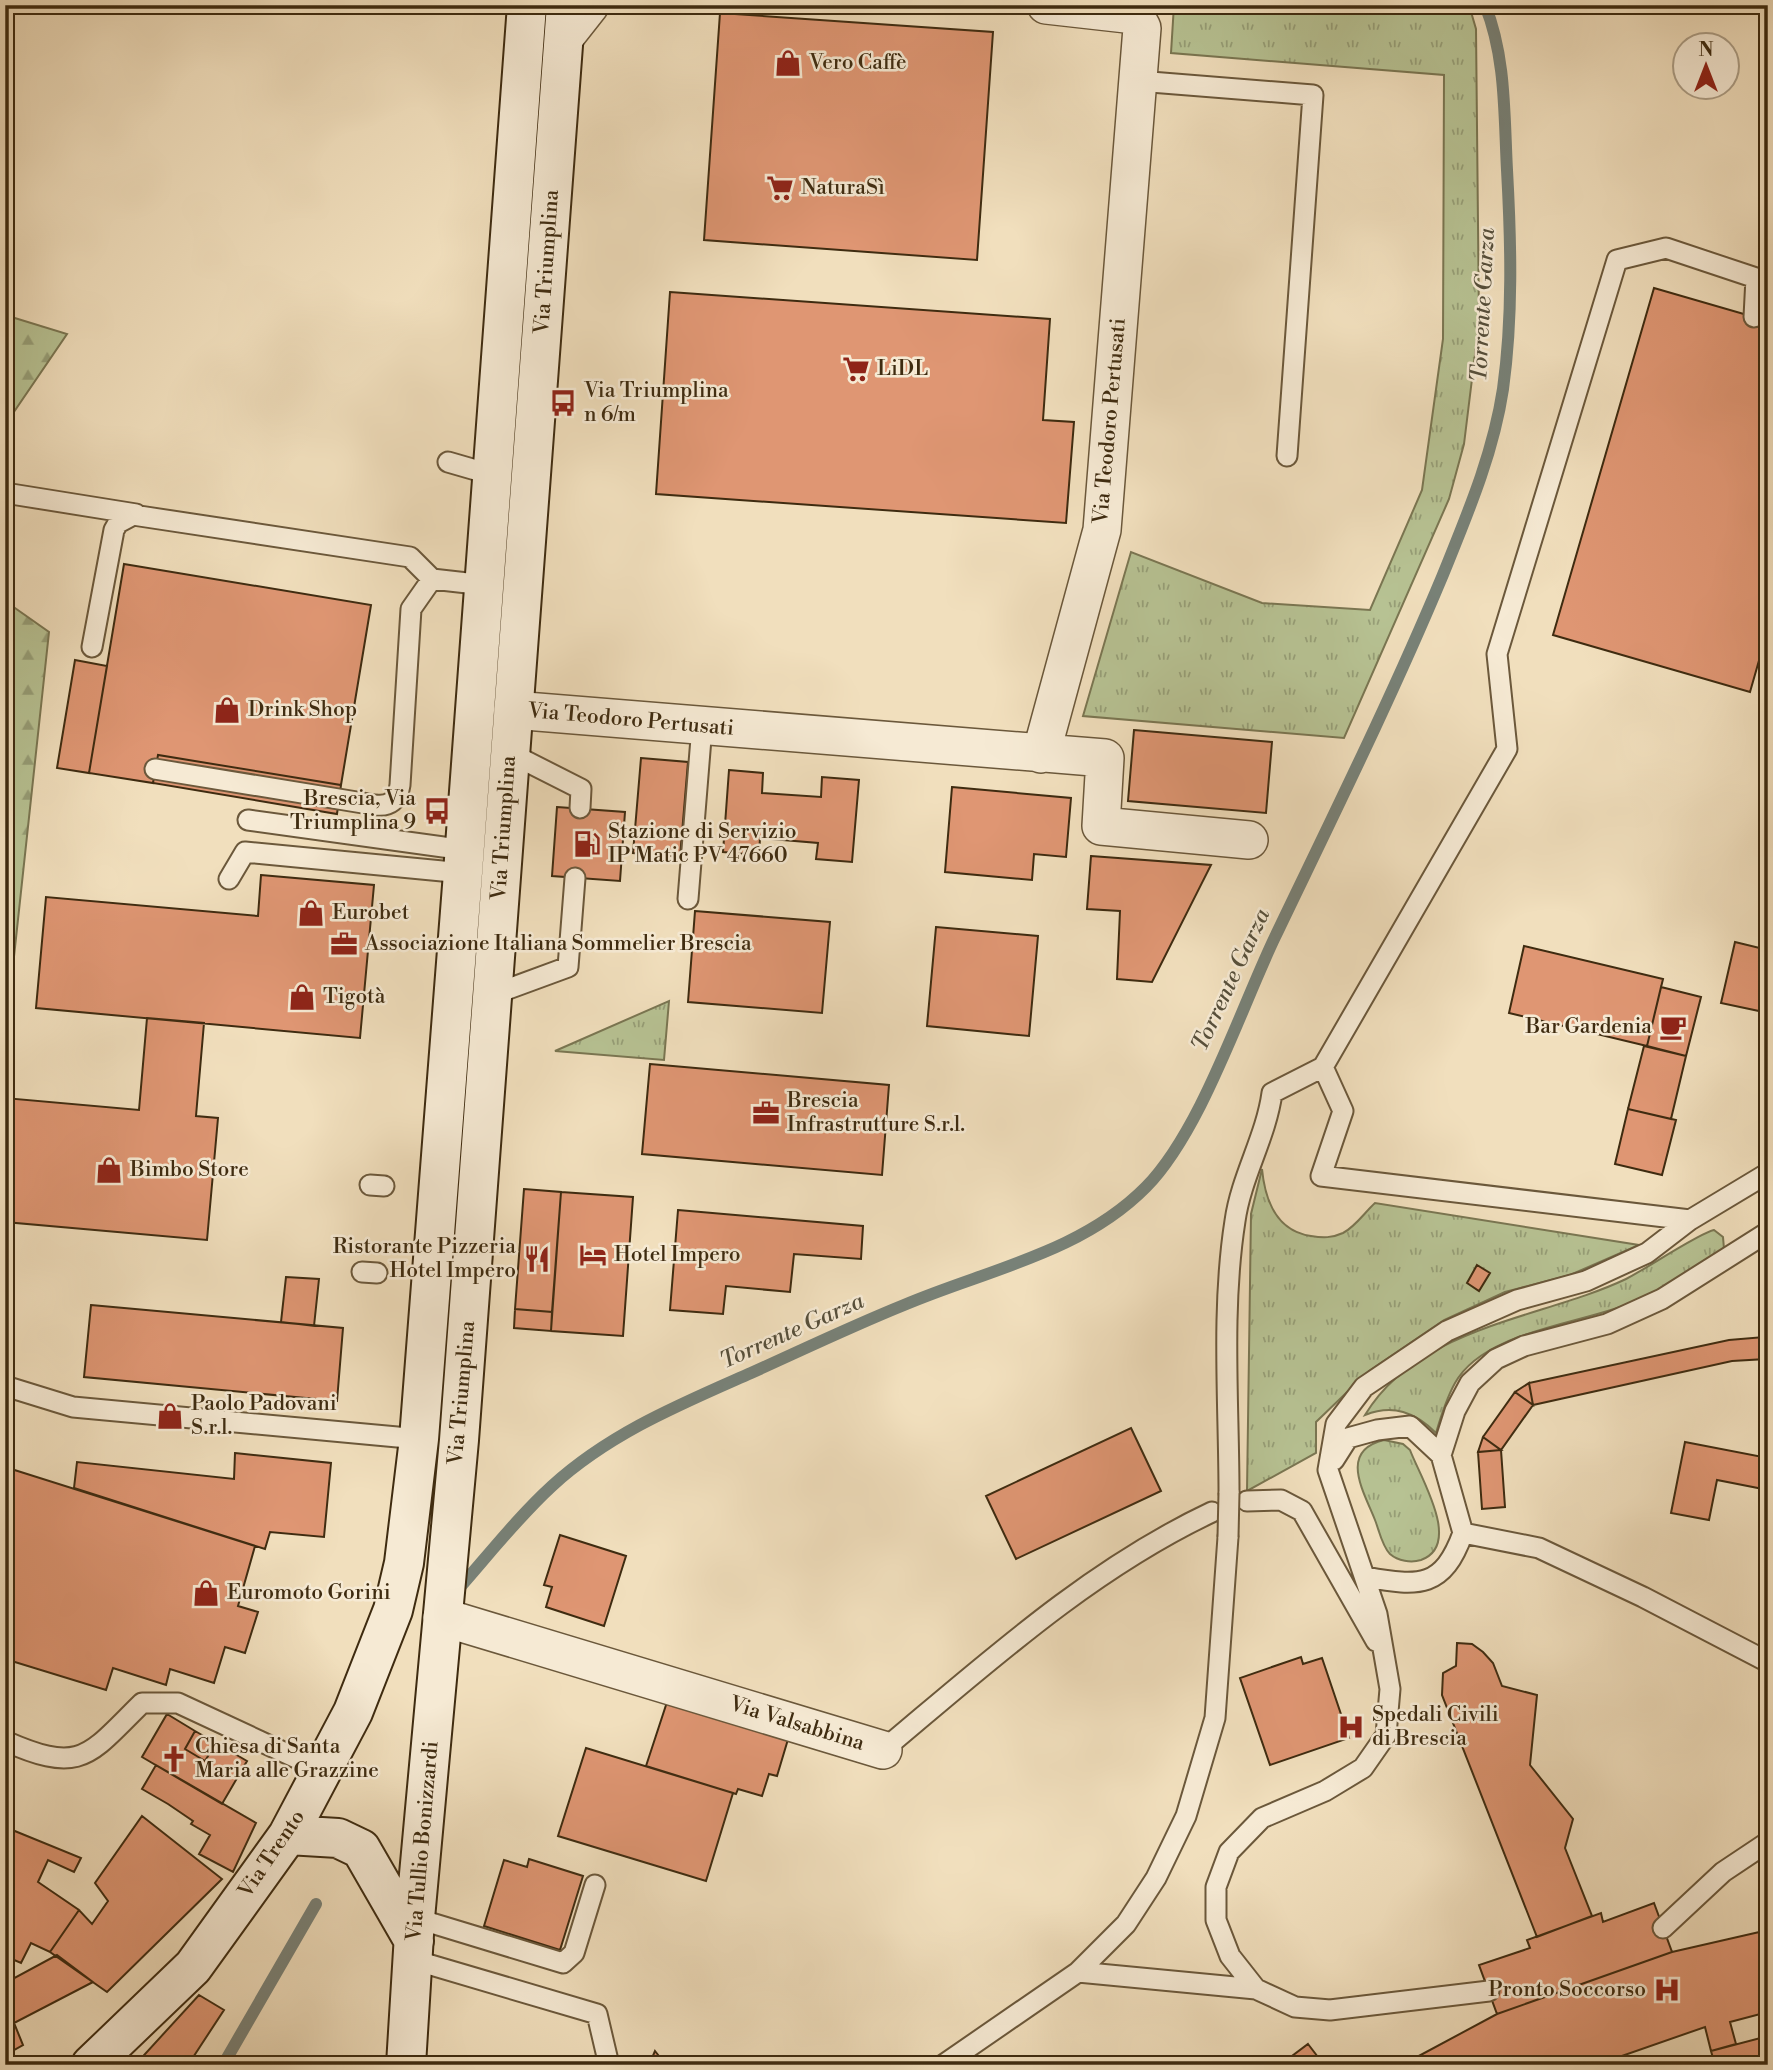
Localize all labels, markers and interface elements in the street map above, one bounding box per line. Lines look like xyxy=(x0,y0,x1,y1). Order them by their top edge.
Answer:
north arrow xyxy=(1672,32,1742,102)
text: N xyxy=(1698,38,1714,62)
shop icon: Vero Caffè xyxy=(773,48,803,78)
place label: Vero Caffè xyxy=(808,50,907,76)
supermarket icon: NaturaSì xyxy=(765,173,795,203)
place label: NaturaSì xyxy=(801,175,885,201)
street label: Via Triumplina xyxy=(529,189,565,336)
water label: Torrente Garza xyxy=(1465,227,1501,383)
street label: Via Teodoro Pertusati xyxy=(1088,317,1132,526)
supermarket icon: LiDL xyxy=(841,354,871,384)
place label: LiDL xyxy=(877,356,928,382)
place label: Via Triumplina n 6/m xyxy=(583,378,729,428)
bus stop icon: Via Triumplina n 6/m xyxy=(548,388,578,418)
shop icon: Drink Shop xyxy=(212,695,242,725)
place label: Drink Shop xyxy=(248,697,357,723)
street label: Via Teodoro Pertusati xyxy=(526,698,735,742)
street label: Via Triumplina xyxy=(486,755,522,902)
place label: Brescia, Via Triumplina 9 xyxy=(290,786,416,836)
bus stop icon: Brescia, Via Triumplina 9 xyxy=(422,796,452,826)
place label: Stazione di Servizio IP Matic PV 47660 xyxy=(608,819,797,869)
fuel station icon: Stazione di Servizio IP Matic PV 47660 xyxy=(572,829,602,859)
shop icon: Eurobet xyxy=(296,898,326,928)
place label: Eurobet xyxy=(332,900,410,926)
water label: Torrente Garza xyxy=(1186,904,1276,1056)
office icon: Associazione Italiana Sommelier Brescia xyxy=(329,929,359,959)
place label: Associazione Italiana Sommelier Brescia xyxy=(364,931,752,957)
shop icon: Tigotà xyxy=(287,982,317,1012)
place label: Tigotà xyxy=(323,984,386,1010)
cafe icon: Bar Gardenia xyxy=(1658,1012,1688,1042)
place label: Bar Gardenia xyxy=(1525,1014,1652,1040)
place label: Brescia Infrastrutture S.r.l. xyxy=(786,1088,965,1138)
office icon: Brescia Infrastrutture S.r.l. xyxy=(751,1098,781,1128)
shop icon: Bimbo Store xyxy=(94,1155,124,1185)
place label: Bimbo Store xyxy=(129,1157,249,1183)
place label: Ristorante Pizzeria Hotel Impero xyxy=(333,1234,516,1284)
hotel icon: Hotel Impero xyxy=(578,1240,608,1270)
place label: Hotel Impero xyxy=(614,1242,741,1268)
restaurant icon: Ristorante Pizzeria Hotel Impero xyxy=(522,1244,552,1274)
water label: Torrente Garza xyxy=(716,1287,869,1375)
street label: Via Triumplina xyxy=(443,1319,481,1467)
place label: Paolo Padovani S.r.l. xyxy=(191,1391,337,1441)
shop icon: Paolo Padovani S.r.l. xyxy=(155,1401,185,1431)
shop icon: Euromoto Gorini xyxy=(191,1578,221,1608)
place label: Euromoto Gorini xyxy=(227,1580,391,1606)
street label: Via Valsabbina xyxy=(725,1691,868,1757)
place label: Spedali Civili di Brescia xyxy=(1372,1702,1499,1752)
hospital icon: Spedali Civili di Brescia xyxy=(1336,1712,1366,1742)
place label: Chiesa di Santa Maria alle Grazzine xyxy=(195,1734,379,1784)
street label: Via Tullio Bonizzardi xyxy=(401,1740,445,1943)
church icon: Chiesa di Santa Maria alle Grazzine xyxy=(159,1744,189,1774)
street label: Via Trento xyxy=(233,1805,311,1904)
hospital icon: Pronto Soccorso xyxy=(1652,1975,1682,2005)
place label: Pronto Soccorso xyxy=(1488,1977,1646,2003)

